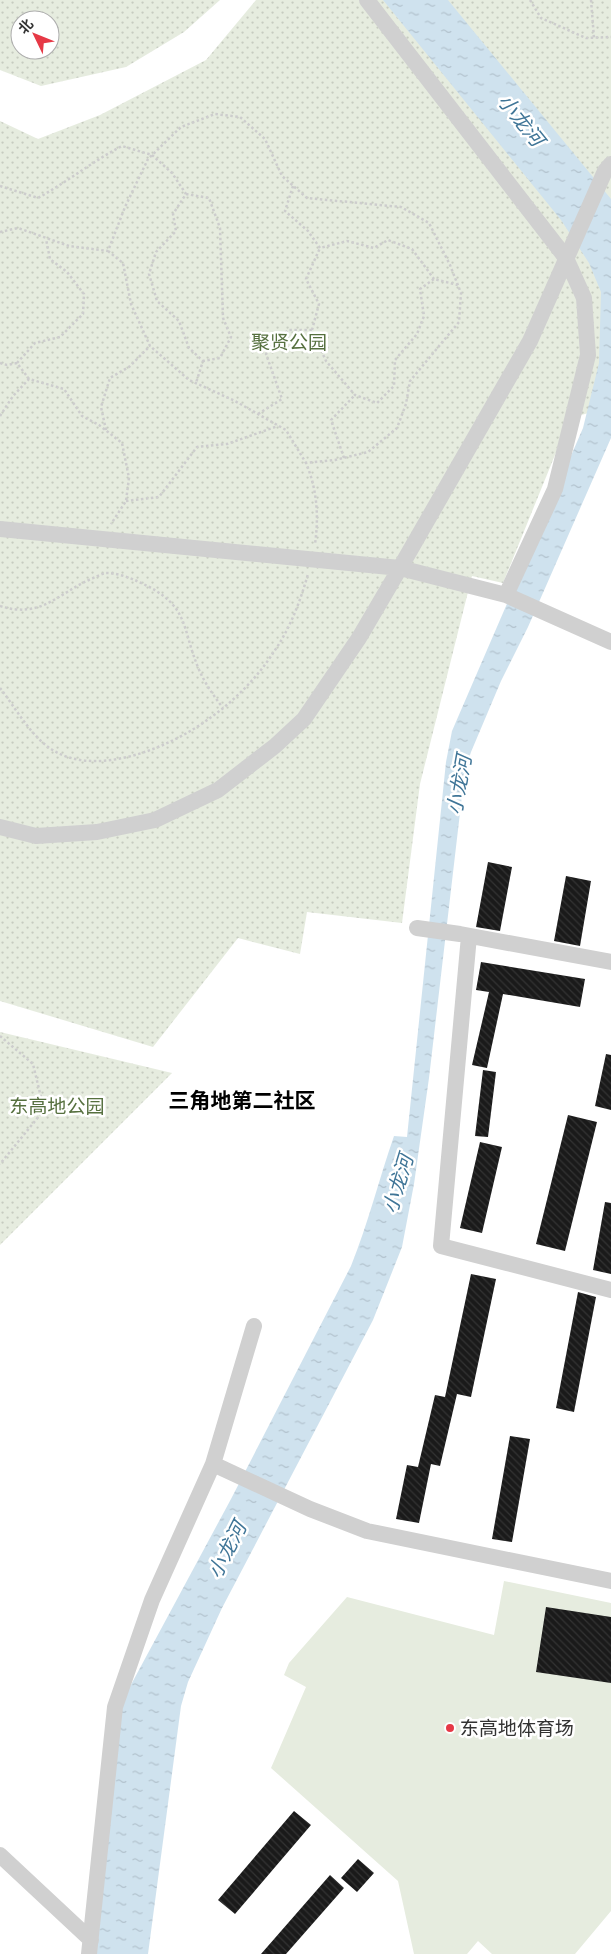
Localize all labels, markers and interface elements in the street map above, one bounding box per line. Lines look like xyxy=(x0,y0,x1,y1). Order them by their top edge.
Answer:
north arrow xyxy=(10,10,60,60)
text: 北 xyxy=(14,15,37,37)
water label: 小龙河 xyxy=(493,89,552,154)
park label: 聚贤公园 xyxy=(251,331,327,354)
water label: 小龙河 xyxy=(442,749,477,817)
district label: 三角地第二社区 xyxy=(169,1088,316,1113)
park label: 东高地公园 xyxy=(9,1095,105,1118)
water label: 小龙河 xyxy=(378,1148,419,1216)
water label: 小龙河 xyxy=(203,1514,253,1582)
place label: 东高地体育场 xyxy=(460,1717,574,1740)
marker: 东高地体育场 xyxy=(444,1722,456,1734)

